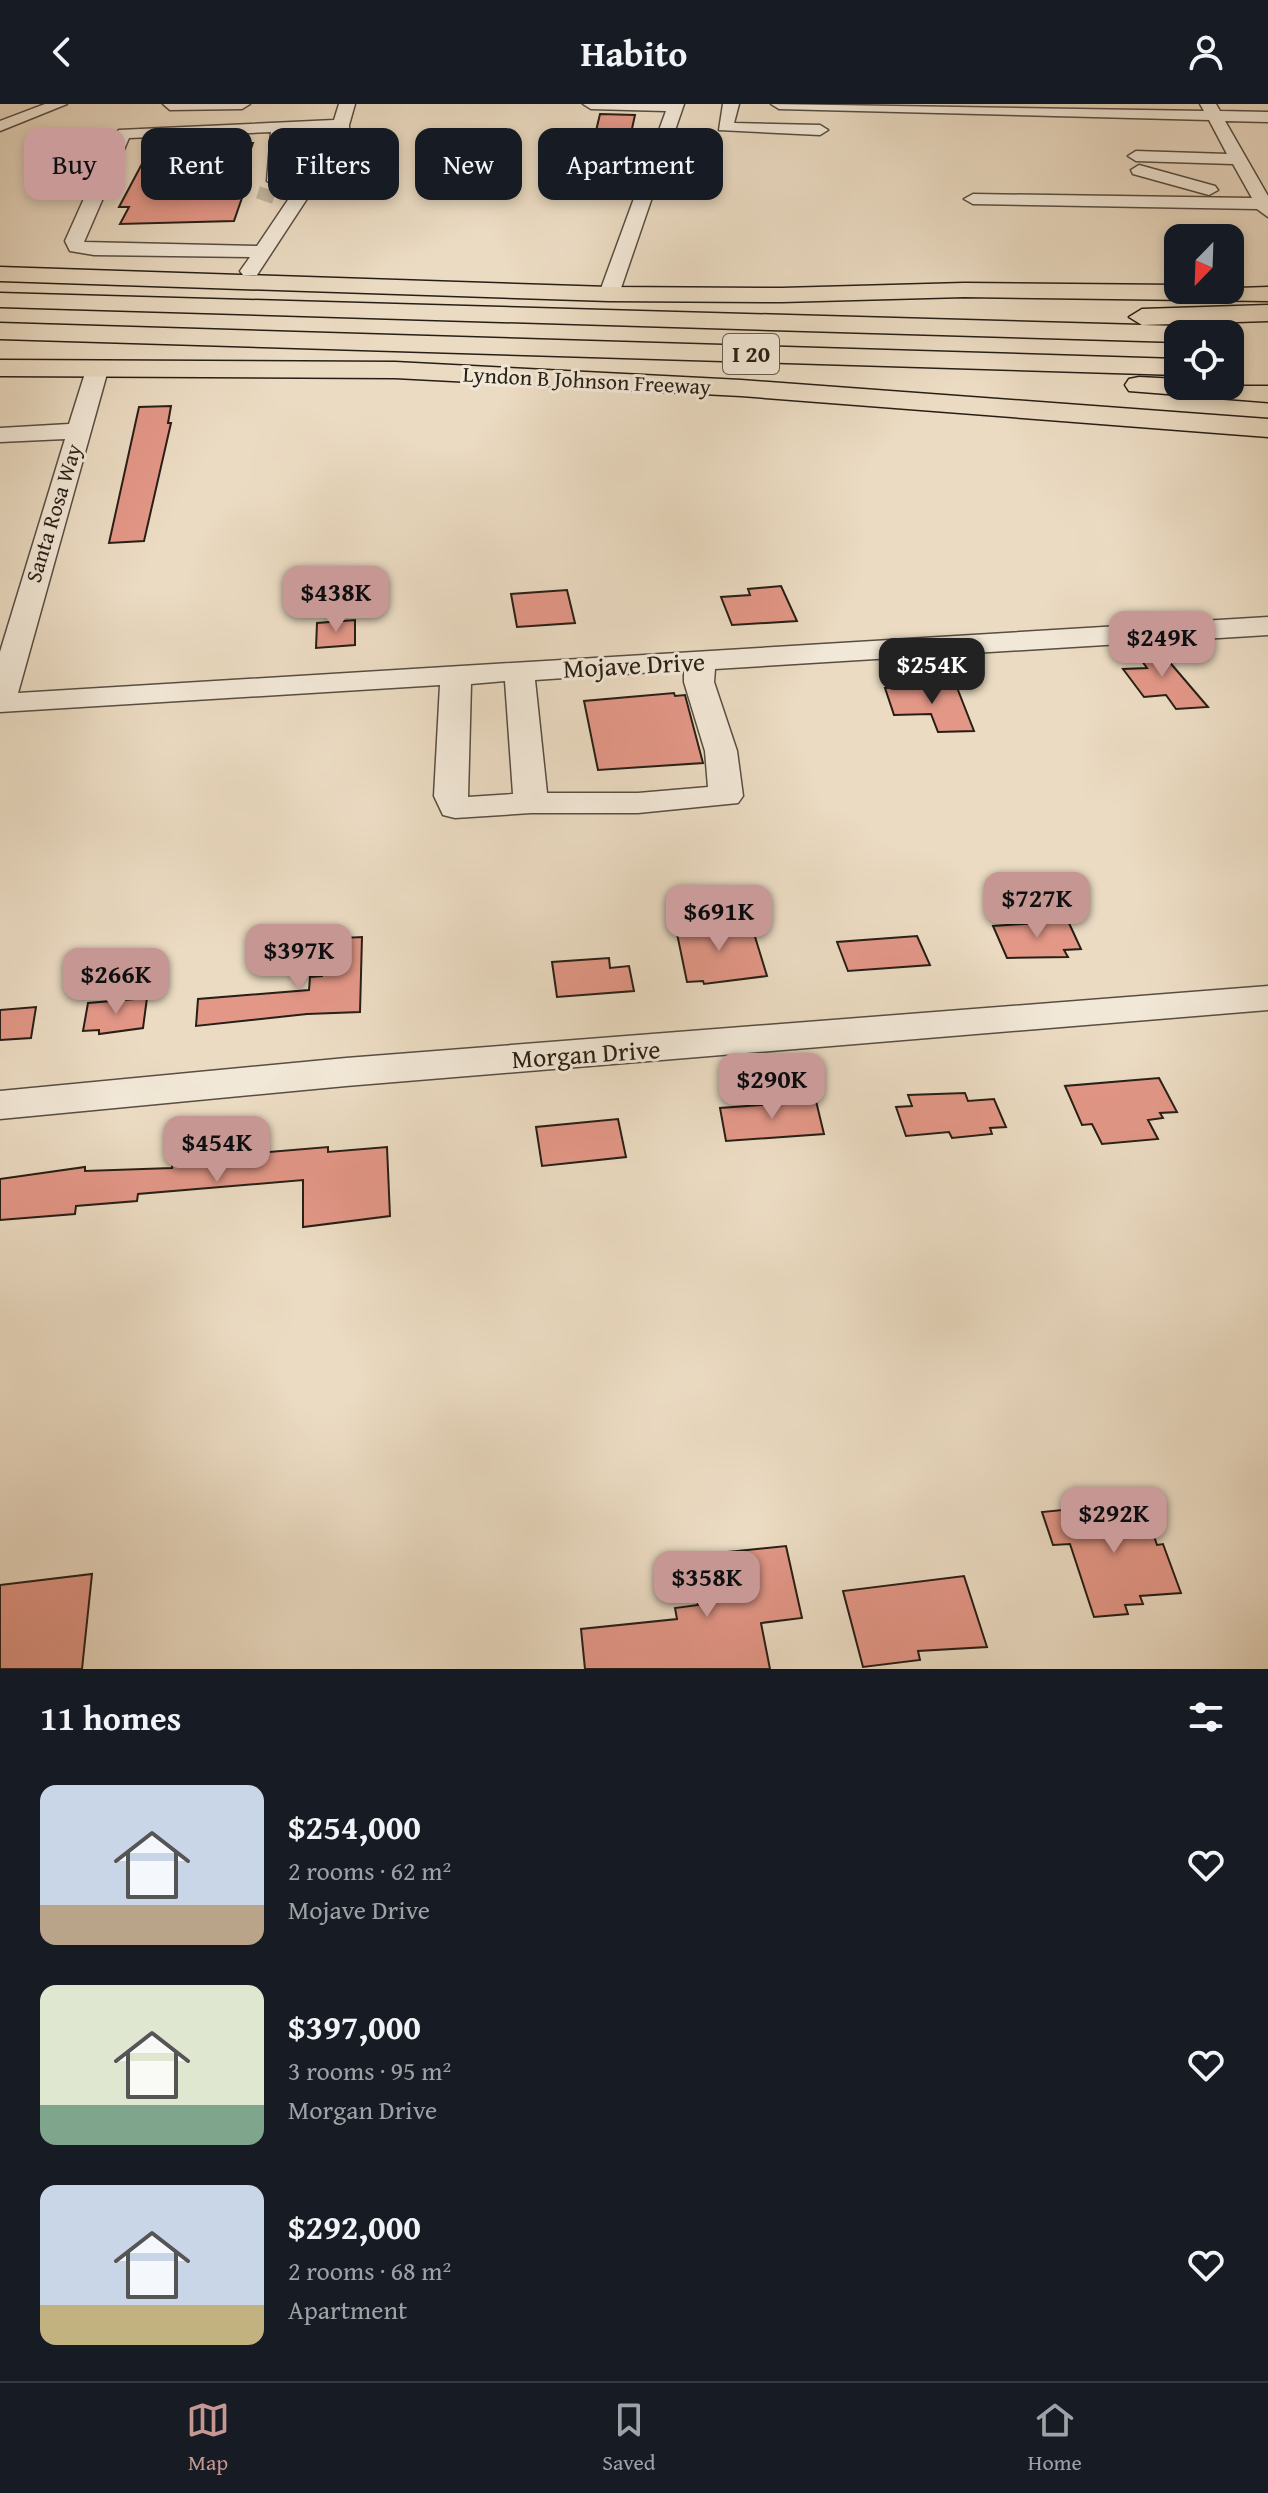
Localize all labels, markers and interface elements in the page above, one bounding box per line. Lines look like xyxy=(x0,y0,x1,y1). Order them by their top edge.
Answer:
text: Habito xyxy=(580,26,688,79)
icon: back xyxy=(40,30,84,74)
icon: person xyxy=(1184,30,1228,74)
chip: Buy xyxy=(24,128,125,200)
chip: Rent xyxy=(141,128,252,200)
chip: Filters xyxy=(268,128,399,200)
chip: New xyxy=(415,128,522,200)
chip: Apartment xyxy=(538,128,723,200)
north arrow xyxy=(1164,224,1244,304)
map controls xyxy=(1164,224,1244,400)
button: locate xyxy=(1164,320,1244,400)
road number: I 20 xyxy=(723,334,779,374)
street label: Lyndon B Johnson Freeway xyxy=(462,358,712,402)
street label: Santa Rosa Way xyxy=(17,440,89,586)
pin: $438K xyxy=(280,566,392,634)
text: $438K xyxy=(301,572,371,611)
pin: $249K xyxy=(1106,611,1218,679)
text: $249K xyxy=(1127,617,1197,656)
pin: $254K xyxy=(876,638,988,706)
street label: Mojave Drive xyxy=(562,641,706,688)
text: $254K xyxy=(897,644,967,683)
pin: $727K xyxy=(981,872,1093,940)
text: $727K xyxy=(1002,878,1072,917)
pin: $691K xyxy=(663,885,775,953)
text: $691K xyxy=(684,891,754,930)
pin: $397K xyxy=(243,924,355,992)
text: $397K xyxy=(264,930,334,969)
pin: $266K xyxy=(60,948,172,1016)
text: $266K xyxy=(81,954,151,993)
street label: Morgan Drive xyxy=(510,1029,662,1078)
pin: $290K xyxy=(716,1053,828,1121)
text: $290K xyxy=(737,1059,807,1098)
pin: $454K xyxy=(161,1116,273,1184)
text: $454K xyxy=(182,1122,252,1161)
pin: $292K xyxy=(1058,1487,1170,1555)
text: $292K xyxy=(1079,1493,1149,1532)
pin: $358K xyxy=(651,1551,763,1619)
text: $358K xyxy=(672,1557,742,1596)
text: 11 homes xyxy=(40,1693,181,1742)
icon: filters xyxy=(1184,1695,1228,1739)
text: $254,000 xyxy=(288,1802,421,1851)
icon: home xyxy=(104,1817,200,1913)
icon: heart xyxy=(1184,1843,1228,1887)
text: 2 rooms · 62 m² xyxy=(288,1851,451,1890)
text: Mojave Drive xyxy=(288,1890,430,1929)
text: $397,000 xyxy=(288,2002,421,2051)
icon: home xyxy=(104,2017,200,2113)
icon: heart xyxy=(1184,2043,1228,2087)
text: 3 rooms · 95 m² xyxy=(288,2051,451,2090)
text: Morgan Drive xyxy=(288,2090,437,2129)
text: $292,000 xyxy=(288,2202,421,2251)
icon: home xyxy=(104,2217,200,2313)
icon: heart xyxy=(1184,2243,1228,2287)
text: 2 rooms · 68 m² xyxy=(288,2251,451,2290)
text: Apartment xyxy=(288,2290,407,2329)
tab: Map xyxy=(186,2398,230,2478)
tab: Saved xyxy=(602,2398,656,2478)
tab: Home xyxy=(1028,2398,1082,2478)

